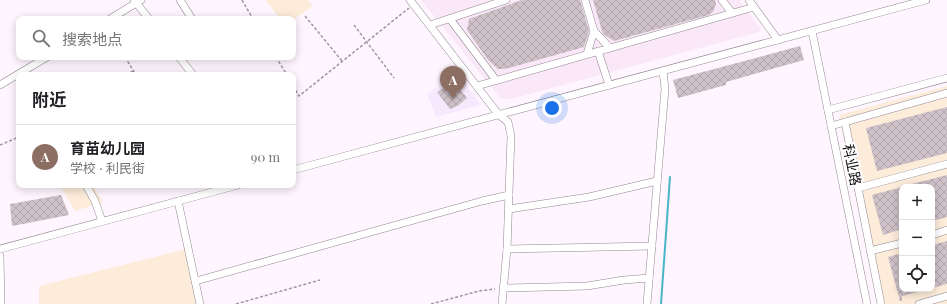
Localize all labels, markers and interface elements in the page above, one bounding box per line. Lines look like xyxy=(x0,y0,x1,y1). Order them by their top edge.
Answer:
search box xyxy=(16,16,296,60)
icon: search xyxy=(30,27,52,49)
text: 搜索地点 xyxy=(62,29,122,49)
pin: A xyxy=(440,66,466,99)
text: 附近 xyxy=(32,88,66,110)
your location xyxy=(542,98,562,118)
text: 育苗幼儿园 xyxy=(70,138,145,158)
street label: 科业路 xyxy=(839,142,866,187)
text: A xyxy=(41,148,49,165)
text: 90 m xyxy=(251,148,280,165)
text: 学校 · 利民街 xyxy=(70,159,145,176)
map controls xyxy=(899,184,935,292)
button: + xyxy=(899,184,935,220)
button: − xyxy=(899,220,935,256)
button: locate xyxy=(899,256,935,292)

